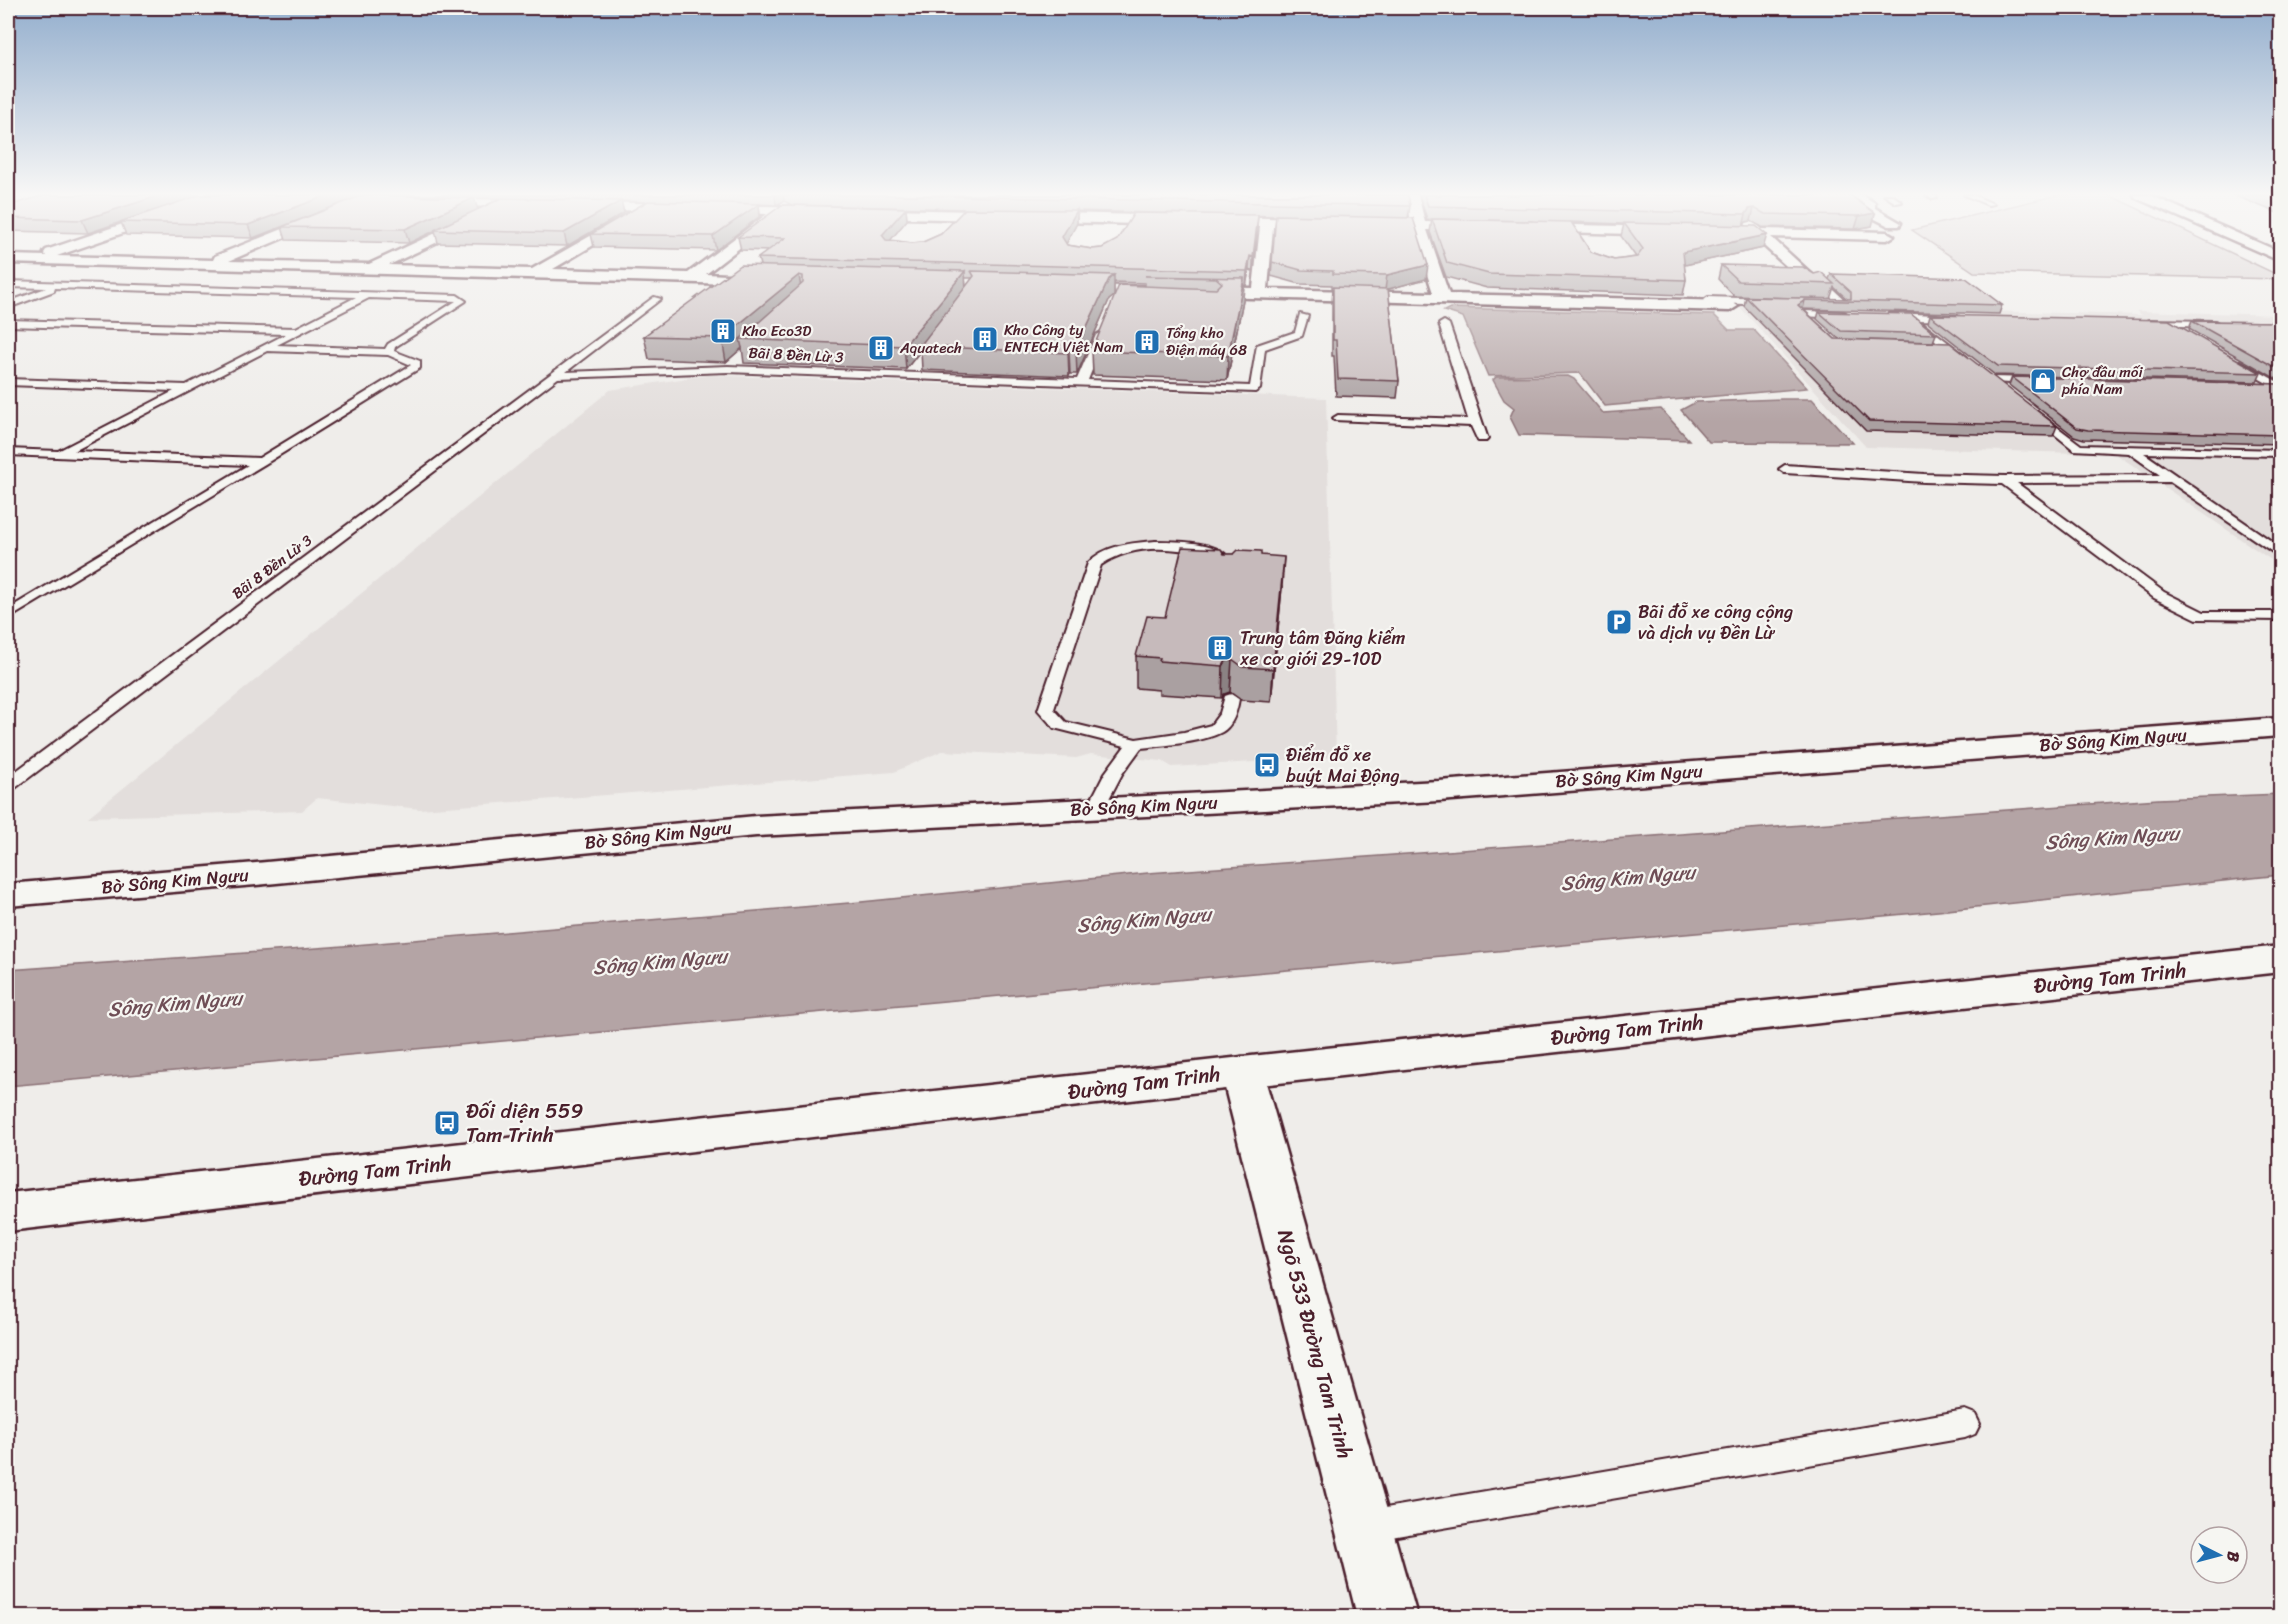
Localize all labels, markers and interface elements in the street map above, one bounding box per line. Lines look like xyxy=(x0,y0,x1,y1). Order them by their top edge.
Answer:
building icon: Kho Eco3D xyxy=(708,316,738,346)
place label: Kho Công ty ENTECH Việt Nam xyxy=(1004,317,1123,360)
place label: Kho Eco3D xyxy=(742,318,811,344)
place label: Tổng kho Điện máy 68 xyxy=(1166,320,1247,363)
building icon: Kho Công ty ENTECH Việt Nam xyxy=(970,324,1000,354)
building icon: Tổng kho Điện máy 68 xyxy=(1132,327,1162,357)
building icon: Aquatech xyxy=(866,333,896,363)
place label: Aquatech xyxy=(899,335,962,361)
street label: Bãi 8 Đền Lừ 3 xyxy=(748,340,844,370)
place label: Chợ đầu mối phía Nam xyxy=(2061,359,2143,402)
shop icon: Chợ đầu mối phía Nam xyxy=(2028,366,2058,396)
street label: Bãi 8 Đền Lừ 3 xyxy=(226,528,318,606)
place label: Bãi đỗ xe công cộng và dịch vụ Đền Lừ xyxy=(1638,596,1793,649)
parking icon: Bãi đỗ xe công cộng và dịch vụ Đền Lừ xyxy=(1604,607,1634,637)
place label: Trung tâm Đăng kiểm xe cơ giới 29-10D xyxy=(1240,622,1405,675)
building icon: Trung tâm Đăng kiểm xe cơ giới 29-10D xyxy=(1205,633,1235,663)
street label: Bờ Sông Kim Ngưu xyxy=(2038,719,2188,761)
place label: Điểm đỗ xe buýt Mai Động xyxy=(1286,739,1400,792)
bus stop icon: Điểm đỗ xe buýt Mai Động xyxy=(1252,750,1282,780)
street label: Bờ Sông Kim Ngưu xyxy=(1554,755,1704,797)
street label: Bờ Sông Kim Ngưu xyxy=(1069,786,1219,826)
street label: Bờ Sông Kim Ngưu xyxy=(583,811,733,859)
water label: Sông Kim Ngưu xyxy=(2044,816,2183,860)
water label: Sông Kim Ngưu xyxy=(1560,855,1699,901)
street label: Bờ Sông Kim Ngưu xyxy=(100,859,250,903)
water label: Sông Kim Ngưu xyxy=(1076,897,1215,943)
water label: Sông Kim Ngưu xyxy=(592,939,731,985)
street label: Đường Tam Trinh xyxy=(2032,951,2188,1005)
water label: Sông Kim Ngưu xyxy=(107,981,246,1027)
street label: Đường Tam Trinh xyxy=(1549,1003,1705,1057)
street label: Đường Tam Trinh xyxy=(1066,1055,1222,1111)
place label: Đối diện 559 Tam Trinh xyxy=(466,1092,584,1154)
bus stop icon: Đối diện 559 Tam Trinh xyxy=(432,1108,462,1138)
street label: Đường Tam Trinh xyxy=(297,1144,453,1198)
street label: Ngõ 533 Đường Tam Trinh xyxy=(1266,1225,1364,1463)
north arrow xyxy=(2189,1525,2249,1585)
text: B xyxy=(2218,1550,2248,1564)

